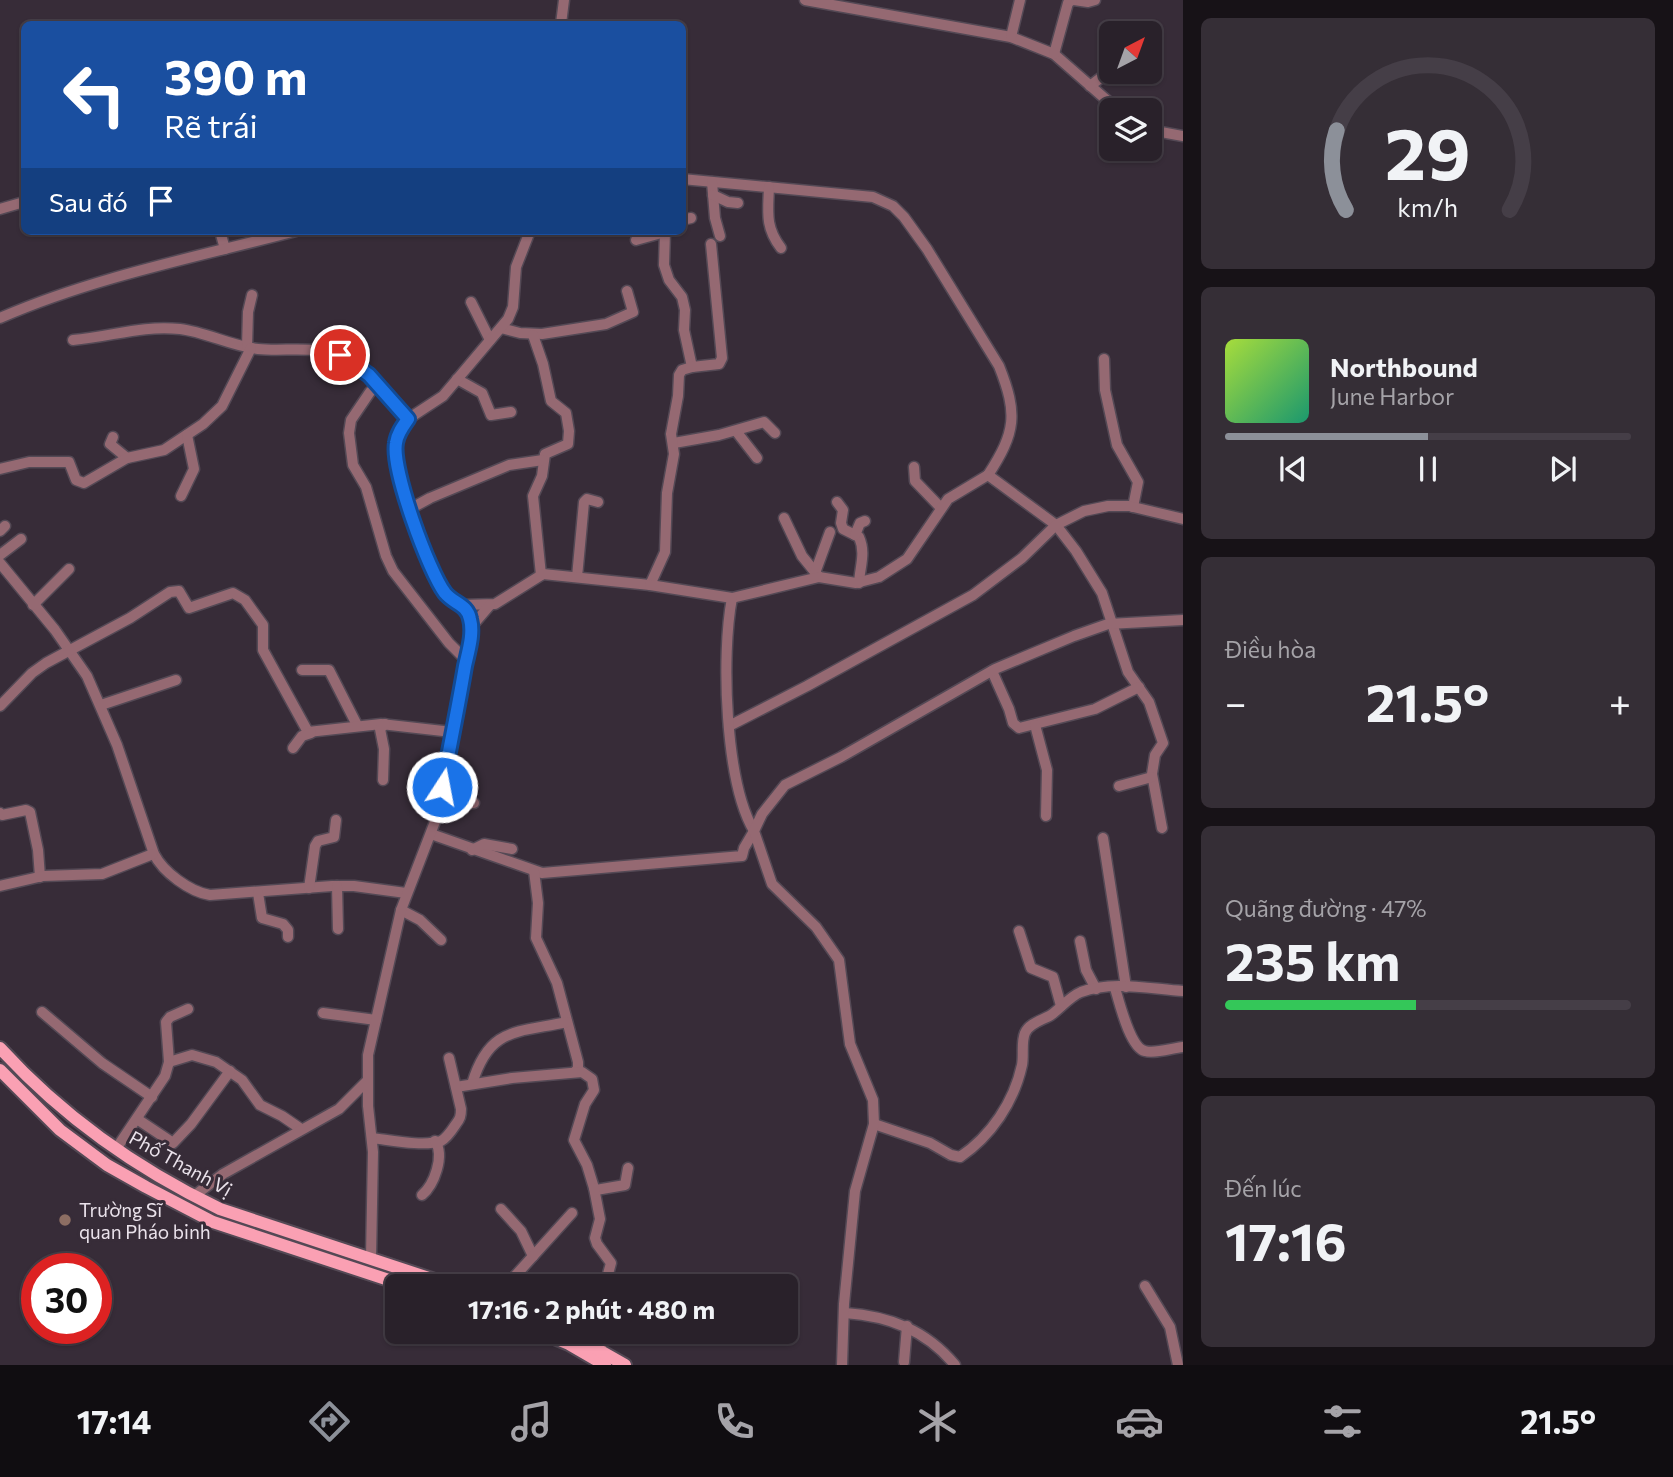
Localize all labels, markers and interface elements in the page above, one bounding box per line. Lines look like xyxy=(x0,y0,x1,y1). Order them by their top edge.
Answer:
north arrow xyxy=(1099,21,1162,84)
map controls xyxy=(1099,21,1162,161)
text: 390 m xyxy=(164,45,307,105)
icon: left xyxy=(49,49,140,140)
button: layers xyxy=(1099,98,1162,161)
text: Rẽ trái xyxy=(164,105,258,145)
text: 29 xyxy=(1385,106,1471,195)
icon: arrive xyxy=(142,182,180,220)
text: Sau đó xyxy=(49,186,128,217)
text: km/h xyxy=(1398,192,1458,222)
pin xyxy=(310,325,370,385)
icon: arrive xyxy=(321,336,359,374)
text: Northbound xyxy=(1330,351,1478,382)
text: June Harbor xyxy=(1330,382,1454,410)
icon: previous xyxy=(1274,450,1312,488)
icon: pause xyxy=(1409,450,1447,488)
icon: next xyxy=(1544,450,1582,488)
text: Điều hòa xyxy=(1225,635,1316,663)
text: 21.5° xyxy=(1366,669,1489,733)
text: − xyxy=(1225,678,1247,725)
text: + xyxy=(1609,678,1631,725)
position arrow xyxy=(405,750,479,824)
text: Quãng đường · 47% xyxy=(1225,894,1427,922)
text: 235 km xyxy=(1225,928,1400,992)
street label: Phố Thanh Vị xyxy=(126,1125,236,1201)
text: Đến lúc xyxy=(1225,1174,1302,1202)
place label: Trường Sĩ quan Pháo binh xyxy=(79,1198,211,1243)
text: 17:16 xyxy=(1225,1208,1346,1272)
marker: Trường Sĩ quan Pháo binh xyxy=(57,1212,73,1228)
speed limit sign: 30 xyxy=(21,1253,112,1344)
text: 17:16 · 2 phút · 480 m xyxy=(468,1293,715,1324)
icon: directions xyxy=(305,1397,354,1446)
icon: music xyxy=(507,1397,556,1446)
icon: phone xyxy=(710,1397,759,1446)
icon: climate xyxy=(913,1397,962,1446)
icon: car xyxy=(1115,1397,1164,1446)
icon: filters xyxy=(1318,1397,1367,1446)
text: 17:14 xyxy=(77,1401,151,1441)
text: 21.5° xyxy=(1520,1401,1596,1441)

